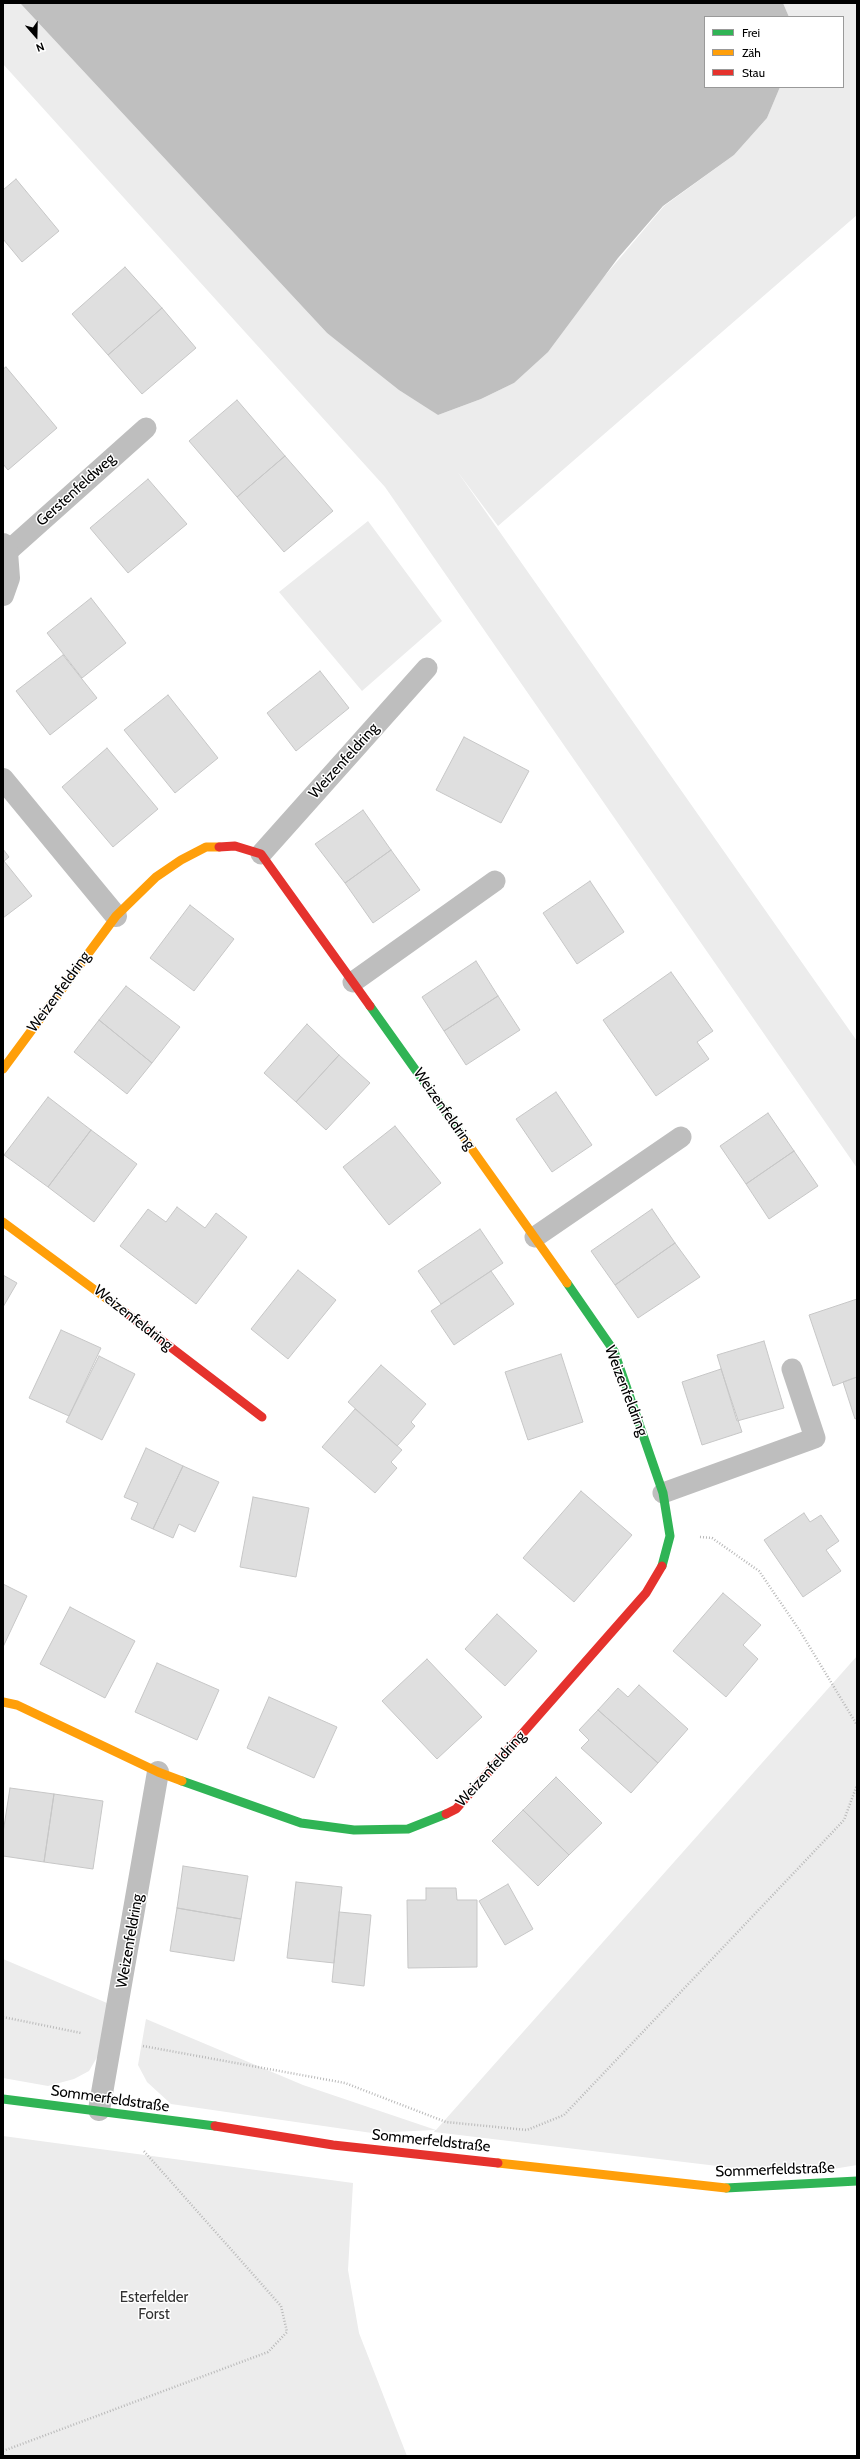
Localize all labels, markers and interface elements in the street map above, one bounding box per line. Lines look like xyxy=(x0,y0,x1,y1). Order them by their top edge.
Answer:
north arrow xyxy=(16,16,56,56)
legend xyxy=(704,16,844,88)
text: Frei xyxy=(742,25,760,40)
text: N xyxy=(34,39,46,55)
text: Zäh xyxy=(742,45,761,60)
text: Stau xyxy=(742,65,765,80)
street label: Gerstenfeldweg xyxy=(33,450,119,530)
street label: Weizenfeldring xyxy=(305,720,383,802)
street label: Weizenfeldring xyxy=(24,948,94,1036)
street label: Weizenfeldring xyxy=(409,1065,479,1153)
street label: Weizenfeldring xyxy=(90,1282,176,1354)
street label: Weizenfeldring xyxy=(601,1343,651,1439)
street label: Weizenfeldring xyxy=(452,1728,530,1810)
street label: Weizenfeldring xyxy=(113,1892,147,1990)
street label: Sommerfeldstraße xyxy=(50,2082,170,2116)
street label: Sommerfeldstraße xyxy=(371,2126,491,2156)
street label: Sommerfeldstraße xyxy=(715,2159,835,2181)
park label: Esterfelder Forst xyxy=(120,2289,188,2324)

